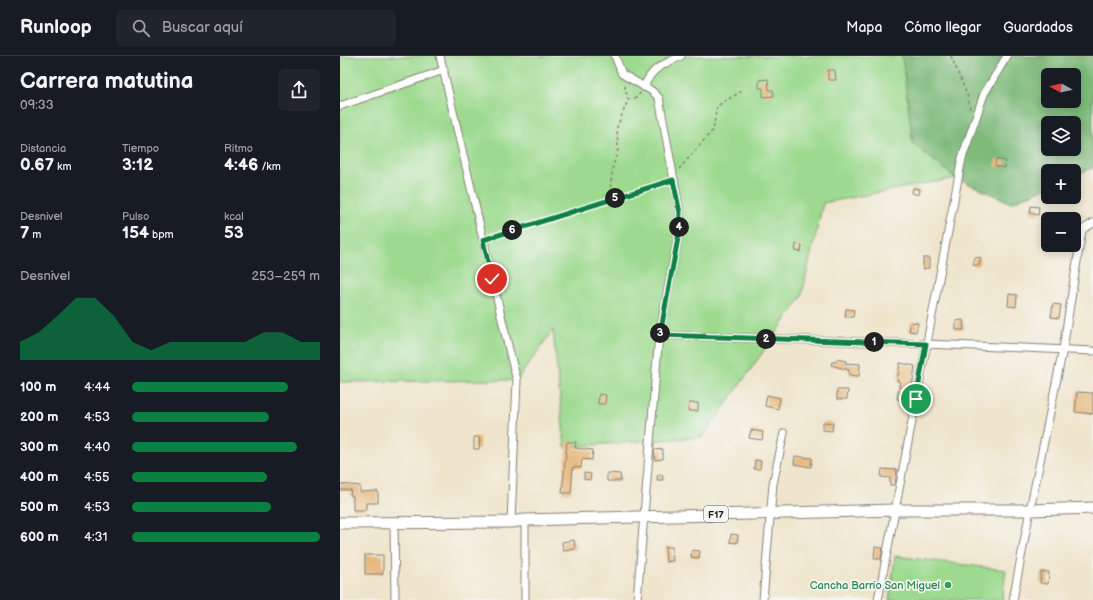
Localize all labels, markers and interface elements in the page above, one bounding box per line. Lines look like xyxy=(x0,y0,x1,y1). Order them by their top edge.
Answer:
search box xyxy=(116,10,396,46)
text: Runloop xyxy=(20,16,92,39)
icon: search xyxy=(130,17,152,39)
text: Buscar aquí xyxy=(162,18,243,37)
text: Mapa xyxy=(846,19,882,36)
text: Cómo llegar xyxy=(904,19,981,36)
text: Guardados xyxy=(1003,19,1073,36)
text: Carrera matutina xyxy=(20,68,193,95)
north arrow xyxy=(1041,68,1081,108)
map controls xyxy=(1041,68,1081,252)
button: share xyxy=(278,69,320,111)
text: 09:33 xyxy=(20,97,54,113)
button: layers xyxy=(1041,116,1081,156)
text: Distancia xyxy=(20,142,66,155)
text: Tiempo xyxy=(122,142,159,155)
text: Ritmo xyxy=(224,142,253,155)
text: 0.67 xyxy=(20,155,54,175)
text: 3:12 xyxy=(122,155,153,175)
text: 4:46 xyxy=(224,155,258,175)
text: km xyxy=(54,160,72,173)
text: /km xyxy=(258,160,281,173)
button: + xyxy=(1041,164,1081,204)
pin: 5 xyxy=(605,188,625,208)
text: 5 xyxy=(612,191,618,204)
text: Desnivel xyxy=(20,210,62,223)
text: Pulso xyxy=(122,210,149,223)
text: kcal xyxy=(224,210,244,223)
button: − xyxy=(1041,212,1081,252)
pin: 4 xyxy=(669,217,689,237)
pin: 6 xyxy=(502,220,522,240)
text: 4 xyxy=(676,220,682,233)
text: 7 xyxy=(20,223,29,243)
text: 154 xyxy=(122,223,149,243)
text: 53 xyxy=(224,223,244,243)
text: 6 xyxy=(509,223,515,236)
text: m xyxy=(29,228,41,241)
text: bpm xyxy=(149,228,174,241)
pin xyxy=(475,262,509,296)
text: Desnivel xyxy=(20,268,70,284)
text: 253–259 m xyxy=(251,268,320,284)
icon: check xyxy=(481,268,503,290)
pin: 3 xyxy=(650,323,670,343)
text: 3 xyxy=(657,326,663,339)
pin: 2 xyxy=(756,329,776,349)
text: 2 xyxy=(763,332,769,345)
pin: 1 xyxy=(864,332,884,352)
text: 1 xyxy=(872,335,876,348)
text: 100 m xyxy=(20,379,56,395)
text: 4:44 xyxy=(84,379,110,395)
pin xyxy=(899,382,933,416)
icon: arrive xyxy=(905,388,927,410)
text: 200 m xyxy=(20,409,58,425)
text: 4:53 xyxy=(84,409,110,425)
text: 300 m xyxy=(20,439,58,455)
text: 4:40 xyxy=(84,439,110,455)
text: 400 m xyxy=(20,469,58,485)
text: 4:55 xyxy=(84,469,109,485)
text: 500 m xyxy=(20,499,58,515)
text: 4:53 xyxy=(84,499,110,515)
road number: F17 xyxy=(704,506,728,522)
text: 600 m xyxy=(20,529,59,545)
text: 4:31 xyxy=(84,529,108,545)
place label: Cancha Barrio San Miguel xyxy=(810,579,940,592)
marker: Cancha Barrio San Miguel xyxy=(943,580,953,590)

